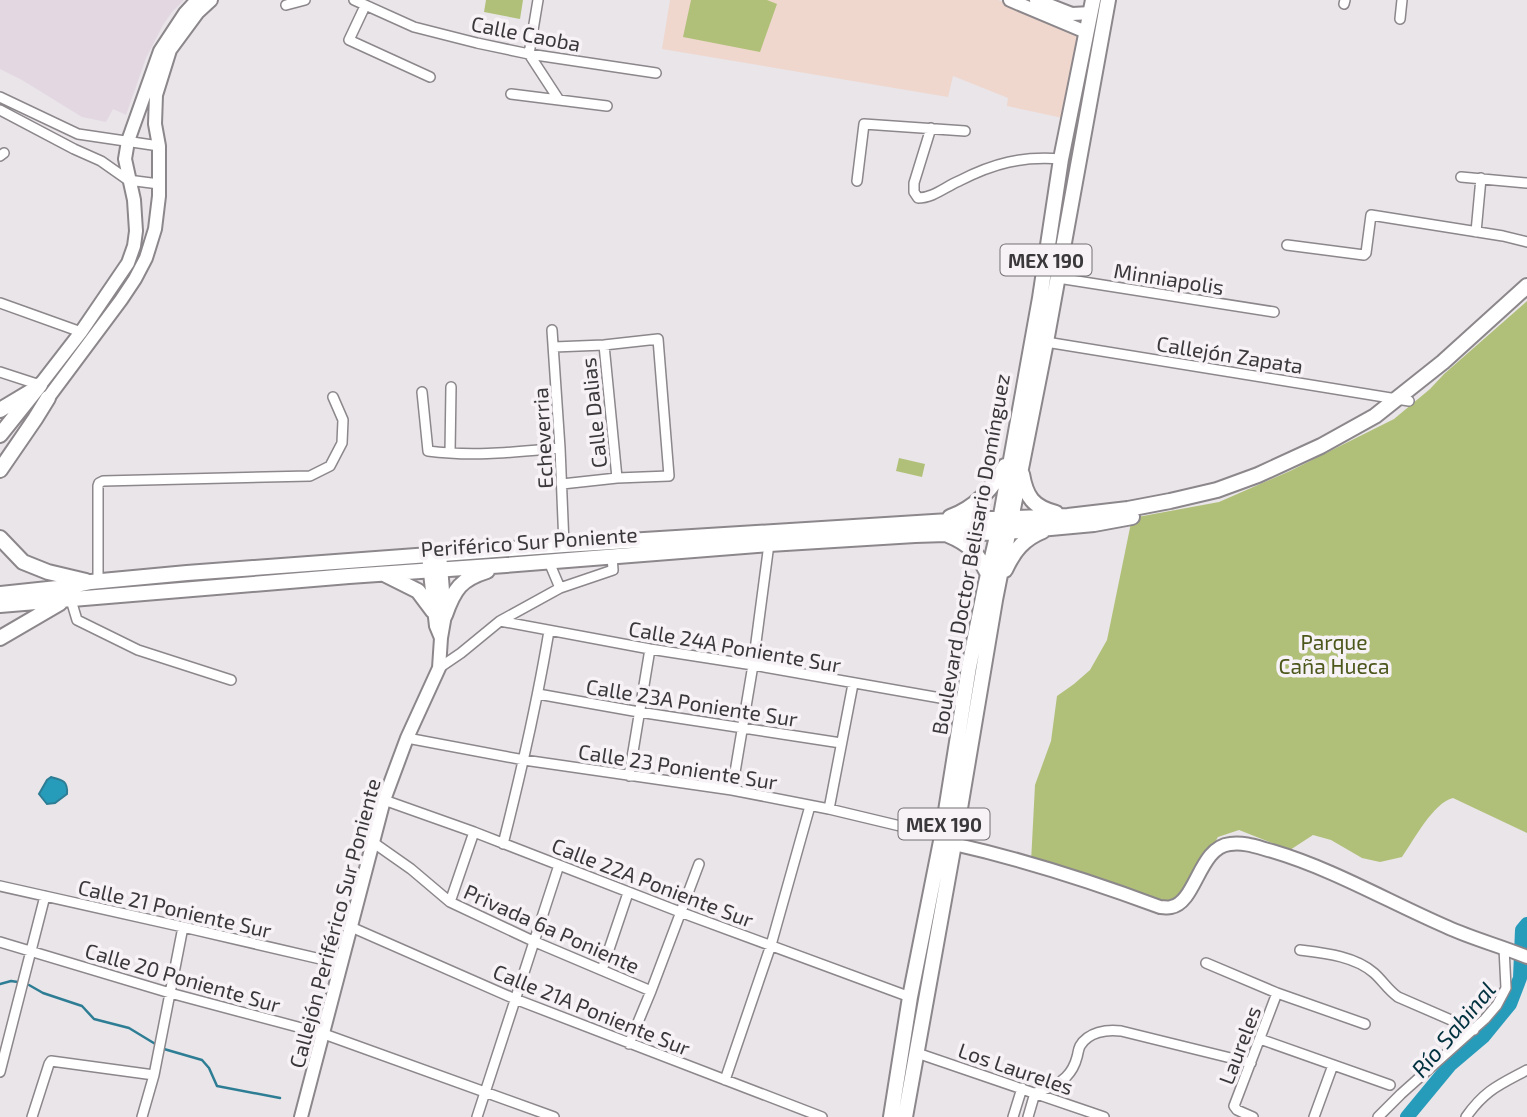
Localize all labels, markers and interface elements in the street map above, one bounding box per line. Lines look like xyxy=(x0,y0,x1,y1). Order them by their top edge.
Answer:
street label: Calle Caoba xyxy=(469,10,583,56)
road number: MEX 190 xyxy=(1000,244,1092,276)
street label: Minniapolis xyxy=(1112,257,1226,299)
street label: Callejón Zapata xyxy=(1155,330,1305,379)
street label: Calle Dalias xyxy=(575,356,611,470)
street label: Boulevard Doctor Belisario Domínguez xyxy=(926,372,1014,736)
street label: Echeverria xyxy=(527,387,557,489)
street label: Periférico Sur Poniente xyxy=(420,521,638,561)
street label: Calle 24A Poniente Sur xyxy=(627,615,844,677)
park label: Parque Caña Hueca xyxy=(1279,629,1390,678)
street label: Calle 23A Poniente Sur xyxy=(584,673,800,731)
street label: Calle 23 Poniente Sur xyxy=(577,738,780,794)
street label: Callejón Periférico Sur Poniente xyxy=(283,776,386,1071)
road number: MEX 190 xyxy=(898,808,990,839)
street label: Calle 22A Poniente Sur xyxy=(549,832,758,932)
street label: Calle 21 Poniente Sur xyxy=(76,874,275,943)
street label: Privada 6a Poniente xyxy=(460,878,644,978)
street label: Calle 20 Poniente Sur xyxy=(82,937,284,1017)
street label: Calle 21A Poniente Sur xyxy=(490,958,695,1060)
water label: Río Sabinal xyxy=(1405,976,1501,1082)
street label: Laureles xyxy=(1213,1002,1265,1088)
street label: Los Laureles xyxy=(955,1037,1077,1099)

